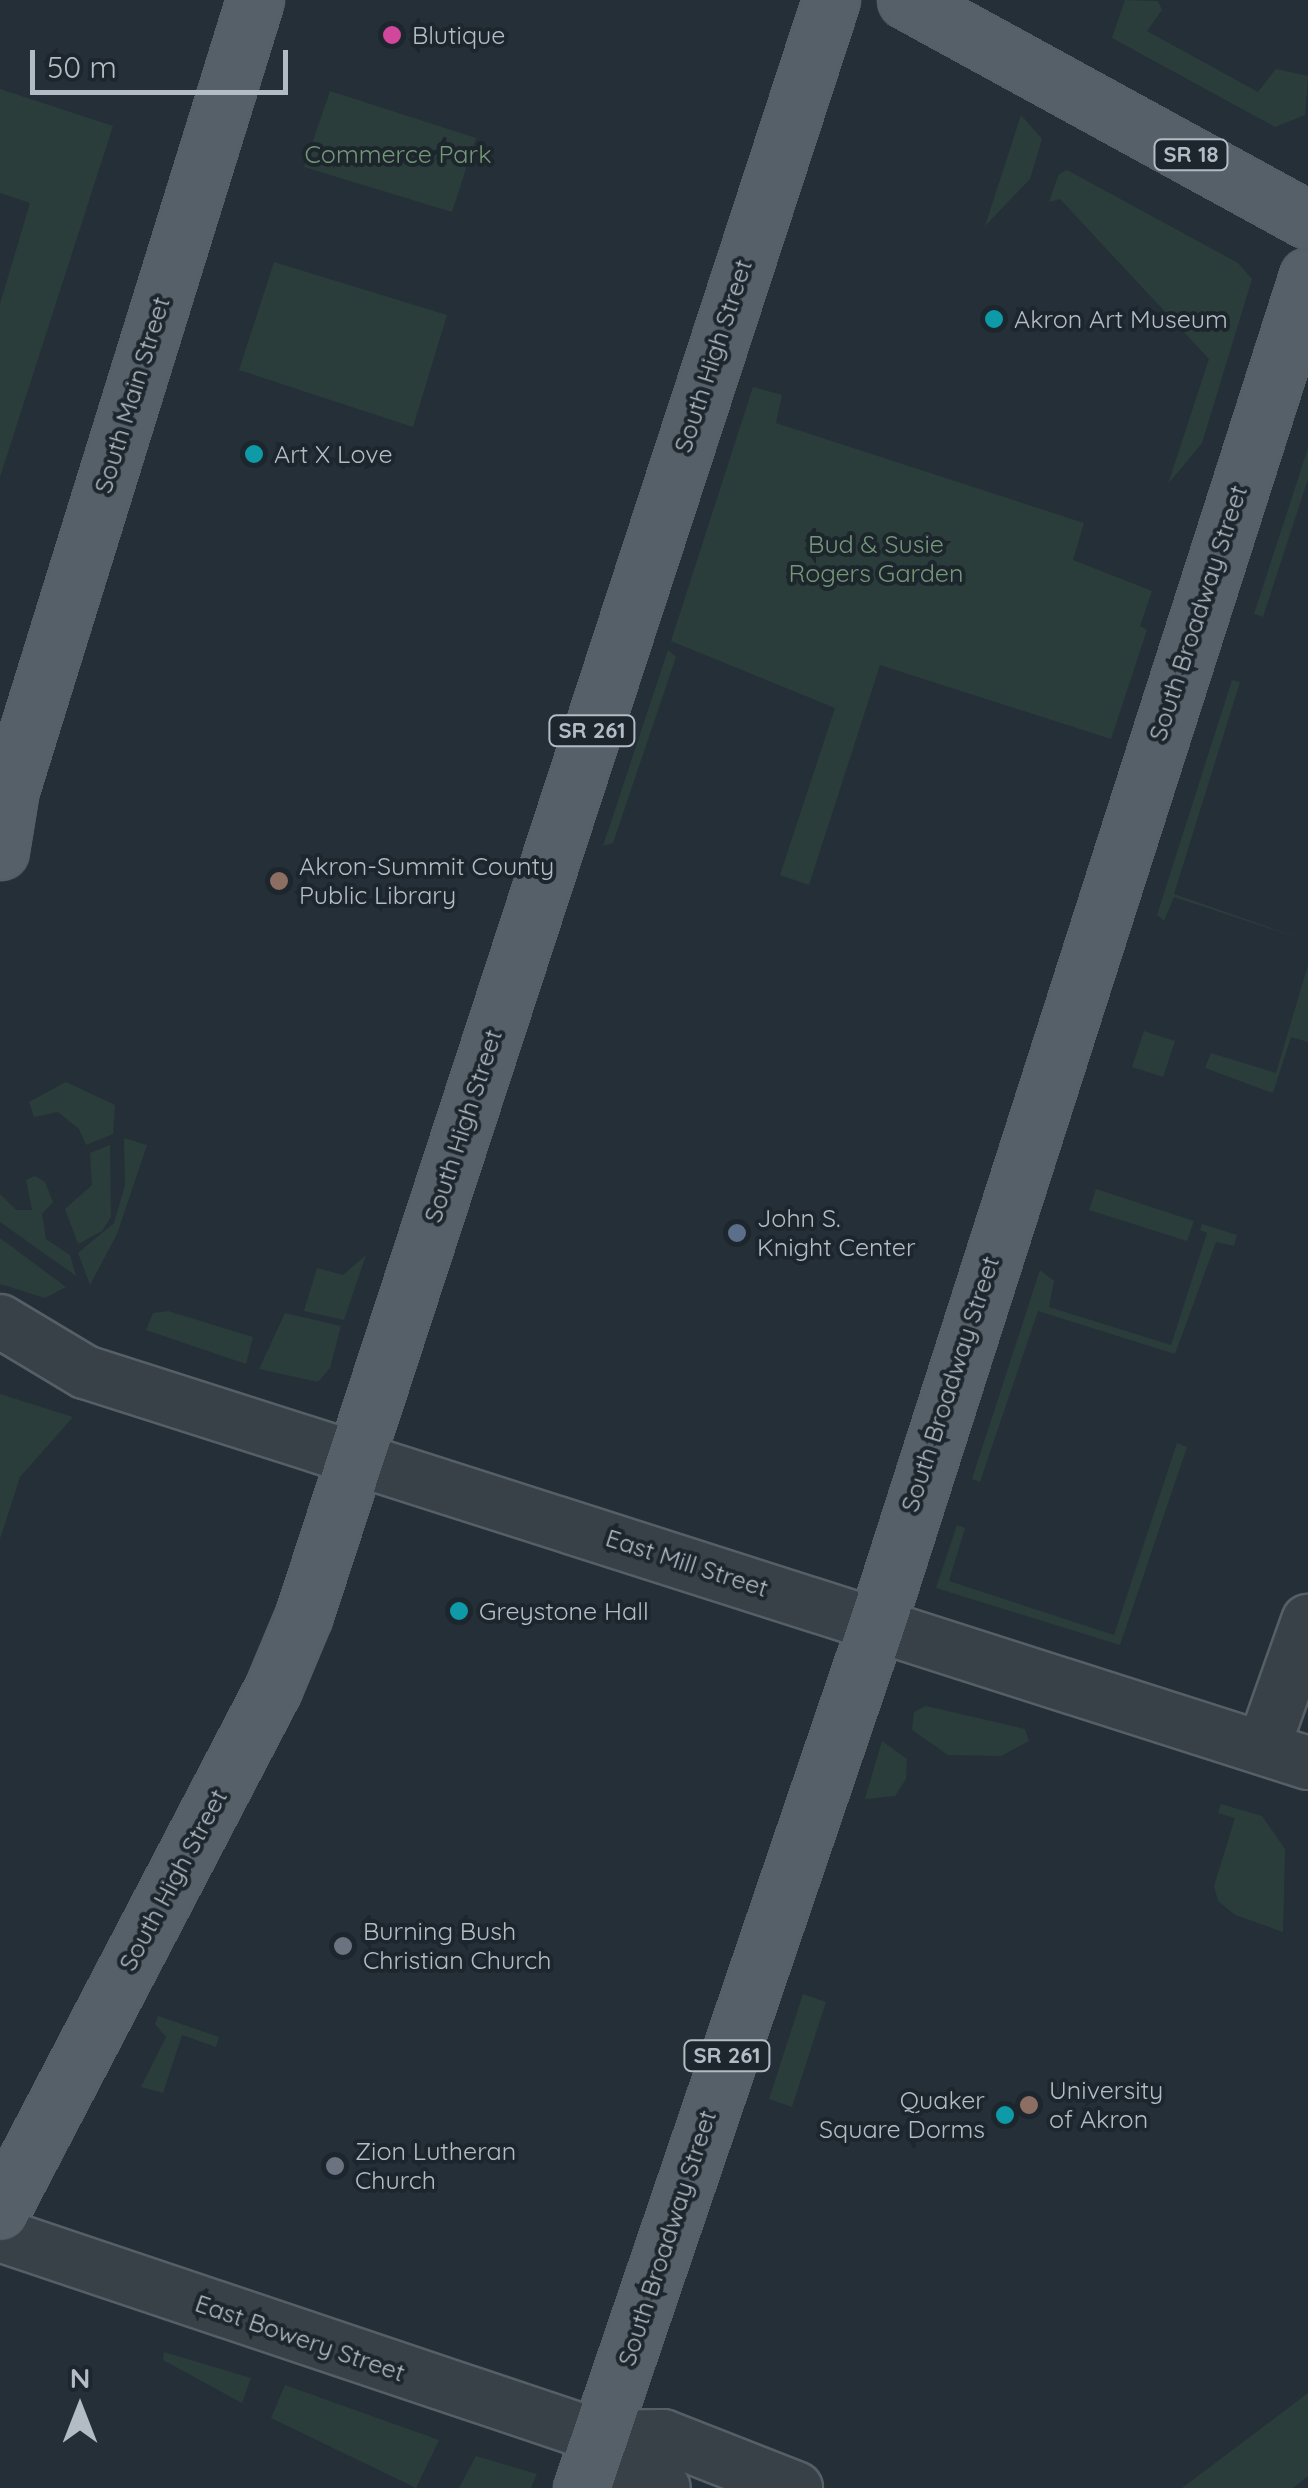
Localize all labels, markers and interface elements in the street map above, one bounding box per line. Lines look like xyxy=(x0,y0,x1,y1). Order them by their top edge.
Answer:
place label: Blutique xyxy=(412,20,505,50)
marker: Blutique xyxy=(381,24,403,46)
scale bar xyxy=(35,30,292,92)
text: 50 m xyxy=(47,48,117,86)
road number: SR 18 xyxy=(1151,138,1231,172)
park label: Commerce Park xyxy=(304,139,492,169)
street label: South High Street xyxy=(668,256,758,456)
street label: South Main Street xyxy=(88,293,176,497)
place label: Akron Art Museum xyxy=(1014,304,1228,334)
marker: Akron Art Museum xyxy=(983,308,1005,330)
place label: Art X Love xyxy=(274,439,393,469)
marker: Art X Love xyxy=(243,443,265,465)
street label: South Broadway Street xyxy=(1142,481,1254,745)
park label: Bud & Susie Rogers Garden xyxy=(789,530,963,589)
road number: SR 261 xyxy=(547,714,637,748)
place label: Akron-Summit County Public Library xyxy=(299,852,554,911)
marker: Akron-Summit County Public Library xyxy=(268,870,290,892)
street label: South High Street xyxy=(418,1026,508,1226)
place label: John S. Knight Center xyxy=(757,1204,916,1263)
marker: John S. Knight Center xyxy=(726,1222,748,1244)
street label: South Broadway Street xyxy=(894,1252,1006,1516)
street label: East Mill Street xyxy=(602,1523,772,1603)
place label: Greystone Hall xyxy=(479,1596,649,1626)
marker: Greystone Hall xyxy=(448,1600,470,1622)
street label: South High Street xyxy=(113,1784,233,1976)
place label: Burning Bush Christian Church xyxy=(363,1917,551,1976)
marker: Burning Bush Christian Church xyxy=(332,1935,354,1957)
road number: SR 261 xyxy=(682,2039,772,2073)
place label: University of Akron xyxy=(1049,2076,1163,2135)
place label: Quaker Square Dorms xyxy=(819,2086,985,2145)
marker: University of Akron xyxy=(1018,2094,1040,2116)
marker: Quaker Square Dorms xyxy=(994,2104,1016,2126)
street label: South Broadway Street xyxy=(611,2106,723,2370)
place label: Zion Lutheran Church xyxy=(355,2137,516,2196)
marker: Zion Lutheran Church xyxy=(324,2155,346,2177)
street label: East Bowery Street xyxy=(191,2288,409,2388)
north arrow xyxy=(30,2358,130,2458)
text: N xyxy=(70,2360,90,2395)

